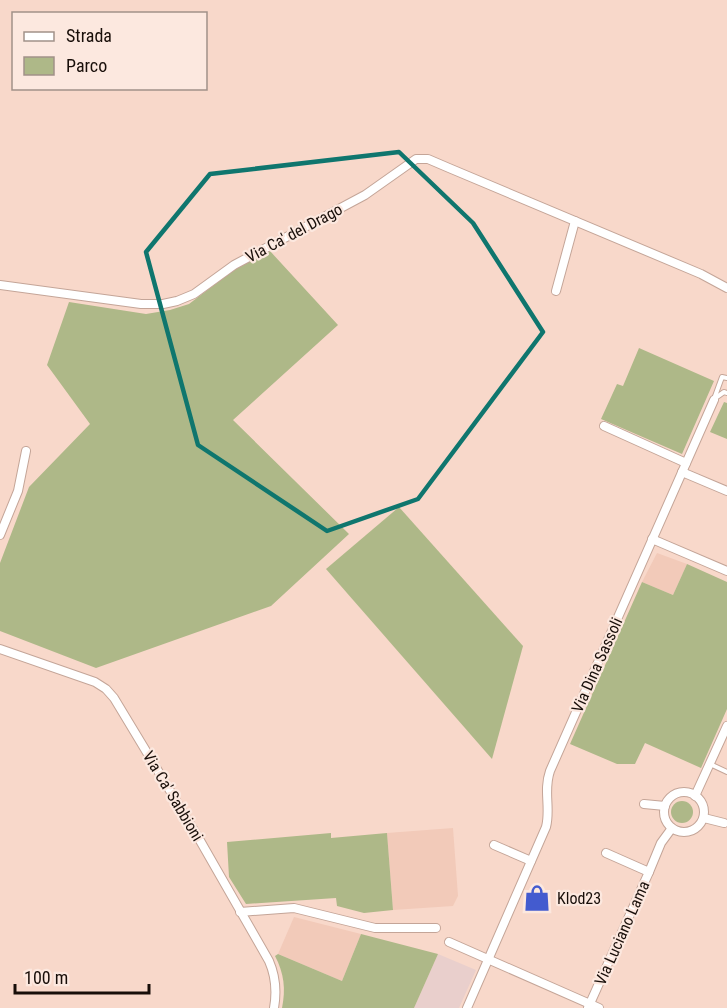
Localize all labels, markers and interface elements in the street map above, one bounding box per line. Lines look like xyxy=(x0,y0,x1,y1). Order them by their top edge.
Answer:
legend xyxy=(12,12,207,90)
text: Strada xyxy=(66,25,112,46)
text: Parco xyxy=(66,55,107,76)
street label: Via Ca' del Drago xyxy=(242,200,346,266)
street label: Via Dina Sassoli xyxy=(568,615,626,715)
street label: Via Ca' Sabbioni xyxy=(139,748,207,844)
street label: Via Luciano Lama xyxy=(591,878,653,988)
shop icon: Klod23 xyxy=(522,883,552,913)
place label: Klod23 xyxy=(557,889,601,908)
scale bar xyxy=(15,957,148,995)
text: 100 m xyxy=(24,967,68,988)

